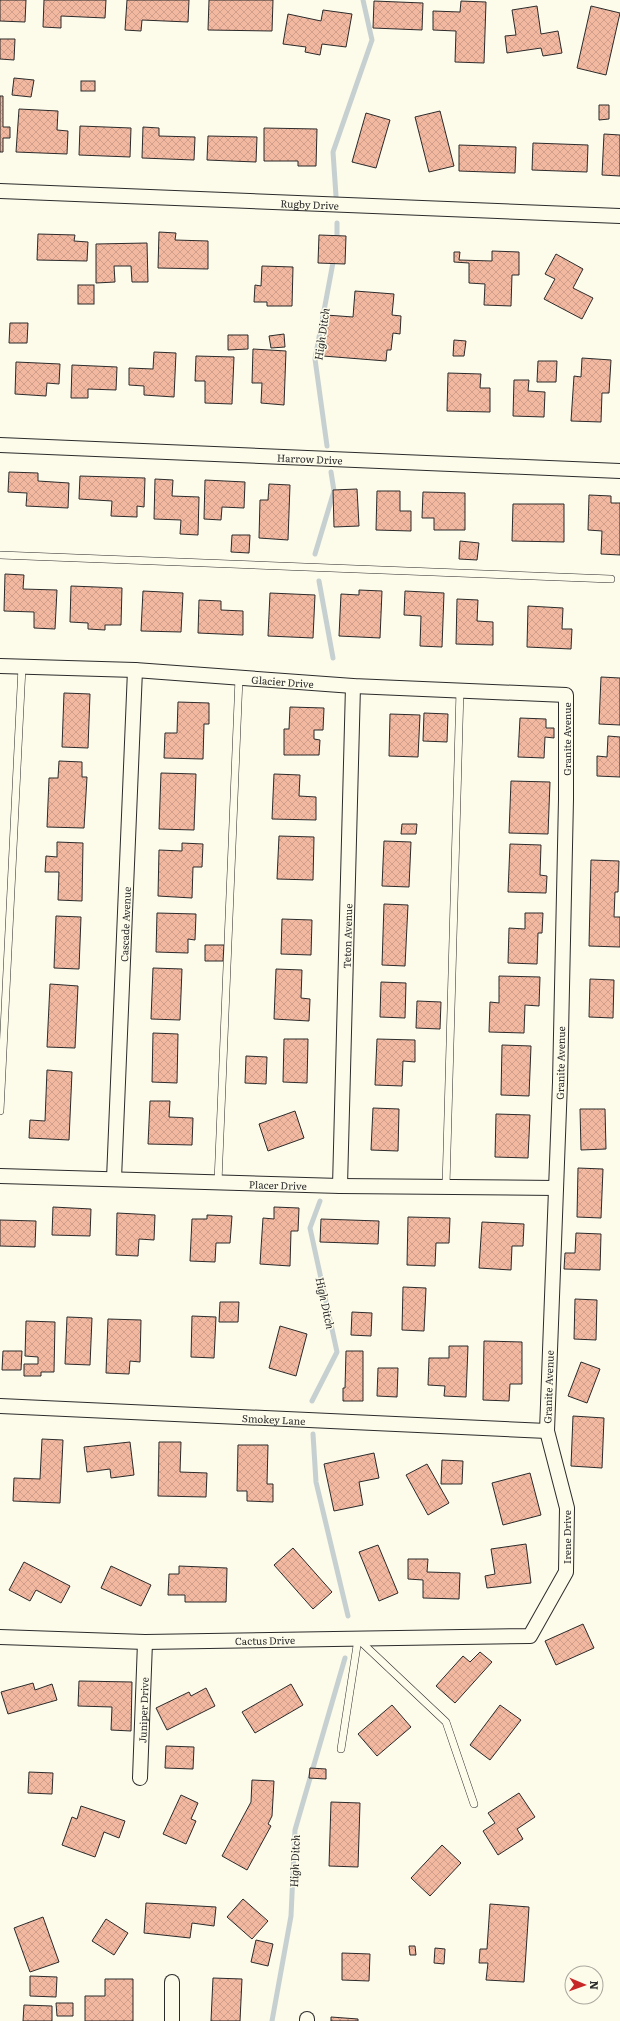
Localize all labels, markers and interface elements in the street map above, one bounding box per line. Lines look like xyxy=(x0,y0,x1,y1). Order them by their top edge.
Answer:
street label: Rugby Drive xyxy=(280,195,339,212)
water label: High Ditch xyxy=(309,306,333,361)
street label: Harrow Drive xyxy=(277,449,343,467)
street label: Glacier Drive xyxy=(251,671,314,691)
street label: Granite Avenue xyxy=(559,702,574,776)
street label: Cascade Avenue xyxy=(115,886,134,962)
street label: Teton Avenue xyxy=(338,903,355,969)
street label: Granite Avenue xyxy=(552,1026,568,1100)
street label: Placer Drive xyxy=(249,1176,307,1193)
water label: High Ditch xyxy=(313,1275,339,1331)
street label: Granite Avenue xyxy=(539,1350,557,1424)
street label: Smokey Lane xyxy=(242,1410,306,1427)
street label: Irene Drive xyxy=(559,1510,574,1564)
street label: Cactus Drive xyxy=(235,1632,295,1648)
street label: Juniper Drive xyxy=(134,1677,151,1743)
water label: High Ditch xyxy=(285,1834,303,1888)
north arrow xyxy=(564,1965,604,2005)
text: N xyxy=(587,1980,603,1990)

